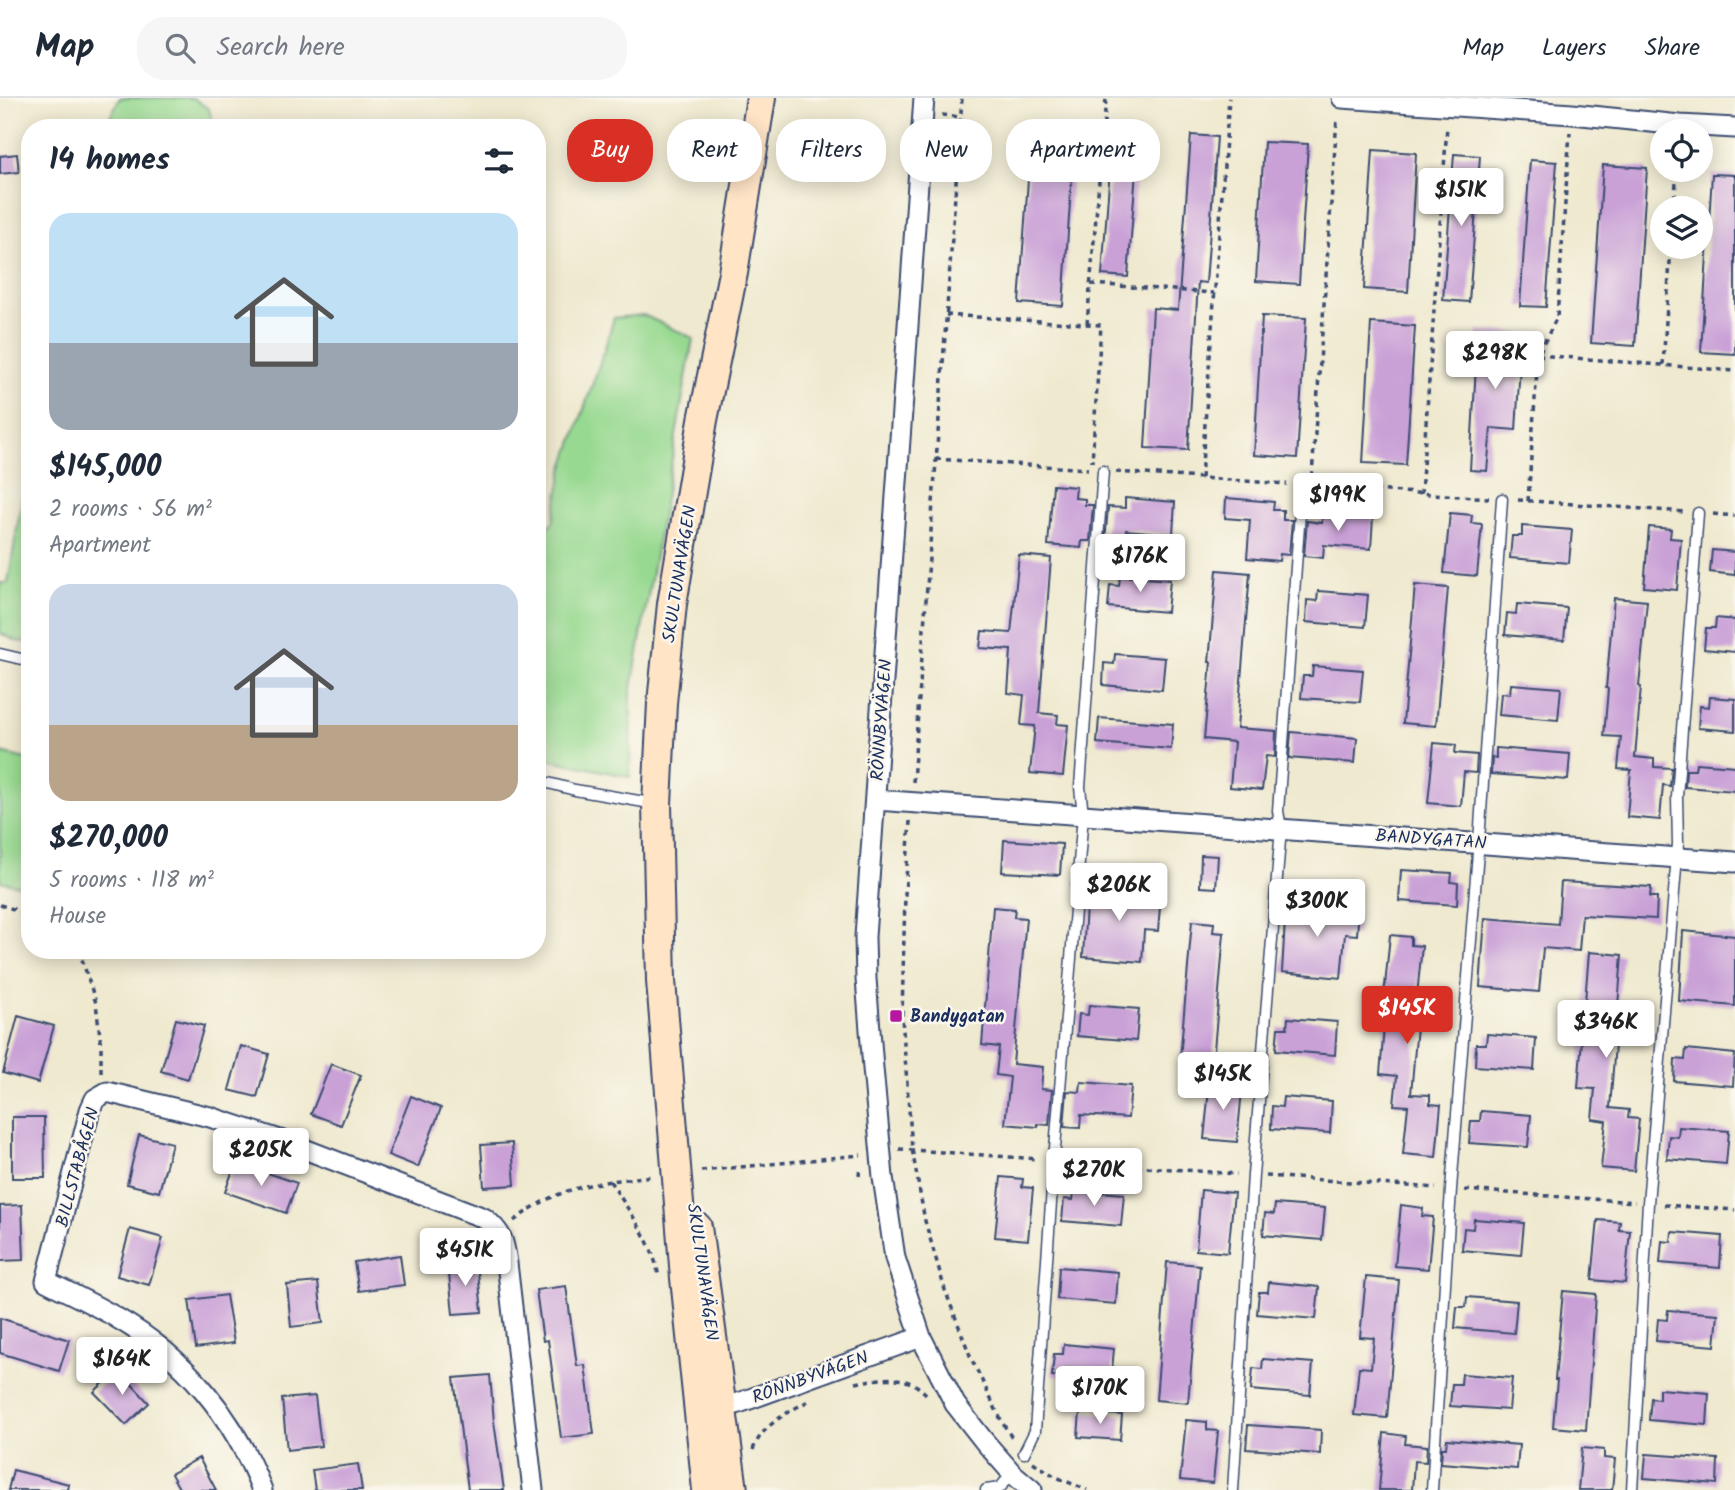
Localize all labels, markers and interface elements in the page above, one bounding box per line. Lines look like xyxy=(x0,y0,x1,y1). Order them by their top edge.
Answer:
search box xyxy=(137,17,627,80)
text: Map xyxy=(35,22,95,75)
text: Search here xyxy=(217,27,345,69)
icon: search xyxy=(161,29,199,67)
text: Map xyxy=(1462,29,1504,68)
text: Layers xyxy=(1542,29,1606,68)
text: Share xyxy=(1644,29,1700,68)
chip: Buy xyxy=(567,119,653,182)
chip: Rent xyxy=(667,119,762,182)
chip: Filters xyxy=(776,119,886,182)
chip: New xyxy=(900,119,992,182)
chip: Apartment xyxy=(1006,119,1160,182)
map controls xyxy=(1650,119,1713,259)
button: locate xyxy=(1650,119,1713,182)
text: 14 homes xyxy=(49,137,170,185)
icon: filters xyxy=(480,142,518,180)
pin: $151K xyxy=(1412,169,1510,228)
text: $151K xyxy=(1435,173,1488,209)
button: layers xyxy=(1650,196,1713,259)
icon: home xyxy=(221,259,347,385)
pin: $298K xyxy=(1446,331,1544,391)
text: $298K xyxy=(1462,336,1528,372)
text: $145,000 xyxy=(49,444,161,492)
pin: $199K xyxy=(1289,474,1387,533)
text: $199K xyxy=(1309,478,1367,514)
text: 2 rooms · 56 m² xyxy=(49,492,212,528)
street label: SKULTUNAVÄGEN xyxy=(655,504,706,645)
text: Apartment xyxy=(49,528,151,564)
pin: $176K xyxy=(1091,534,1189,594)
text: $176K xyxy=(1111,539,1169,575)
icon: home xyxy=(221,630,347,756)
street label: RÖNNBYVÄGEN xyxy=(864,658,901,782)
text: $270,000 xyxy=(49,815,168,863)
street label: BANDYGATAN xyxy=(1374,822,1487,859)
text: 5 rooms · 118 m² xyxy=(49,863,214,899)
pin: $206K xyxy=(1070,864,1168,923)
text: $206K xyxy=(1086,868,1152,904)
pin: $300K xyxy=(1268,880,1366,939)
text: $300K xyxy=(1285,884,1349,920)
text: House xyxy=(49,899,106,935)
pin: $145K xyxy=(1358,986,1456,1046)
text: $145K xyxy=(1378,991,1436,1027)
pin: $346K xyxy=(1557,1000,1655,1060)
place label: Bandygatan xyxy=(910,1003,1005,1032)
text: $346K xyxy=(1573,1005,1639,1041)
marker: Bandygatan xyxy=(888,1008,904,1024)
pin: $145K xyxy=(1174,1052,1272,1112)
text: $145K xyxy=(1194,1057,1252,1093)
street label: BILLSTABÅGEN xyxy=(49,1104,108,1231)
pin: $205K xyxy=(212,1128,310,1188)
text: $205K xyxy=(229,1133,293,1169)
pin: $270K xyxy=(1045,1148,1143,1208)
text: $270K xyxy=(1062,1153,1126,1189)
street label: SKULTUNAVÄGEN xyxy=(678,1202,726,1343)
pin: $451K xyxy=(416,1228,514,1288)
text: $451K xyxy=(436,1233,494,1269)
pin: $164K xyxy=(73,1338,171,1397)
text: $164K xyxy=(92,1342,152,1378)
street label: RÖNNBYVÄGEN xyxy=(748,1344,873,1413)
pin: $170K xyxy=(1051,1366,1149,1426)
text: $170K xyxy=(1071,1371,1129,1407)

